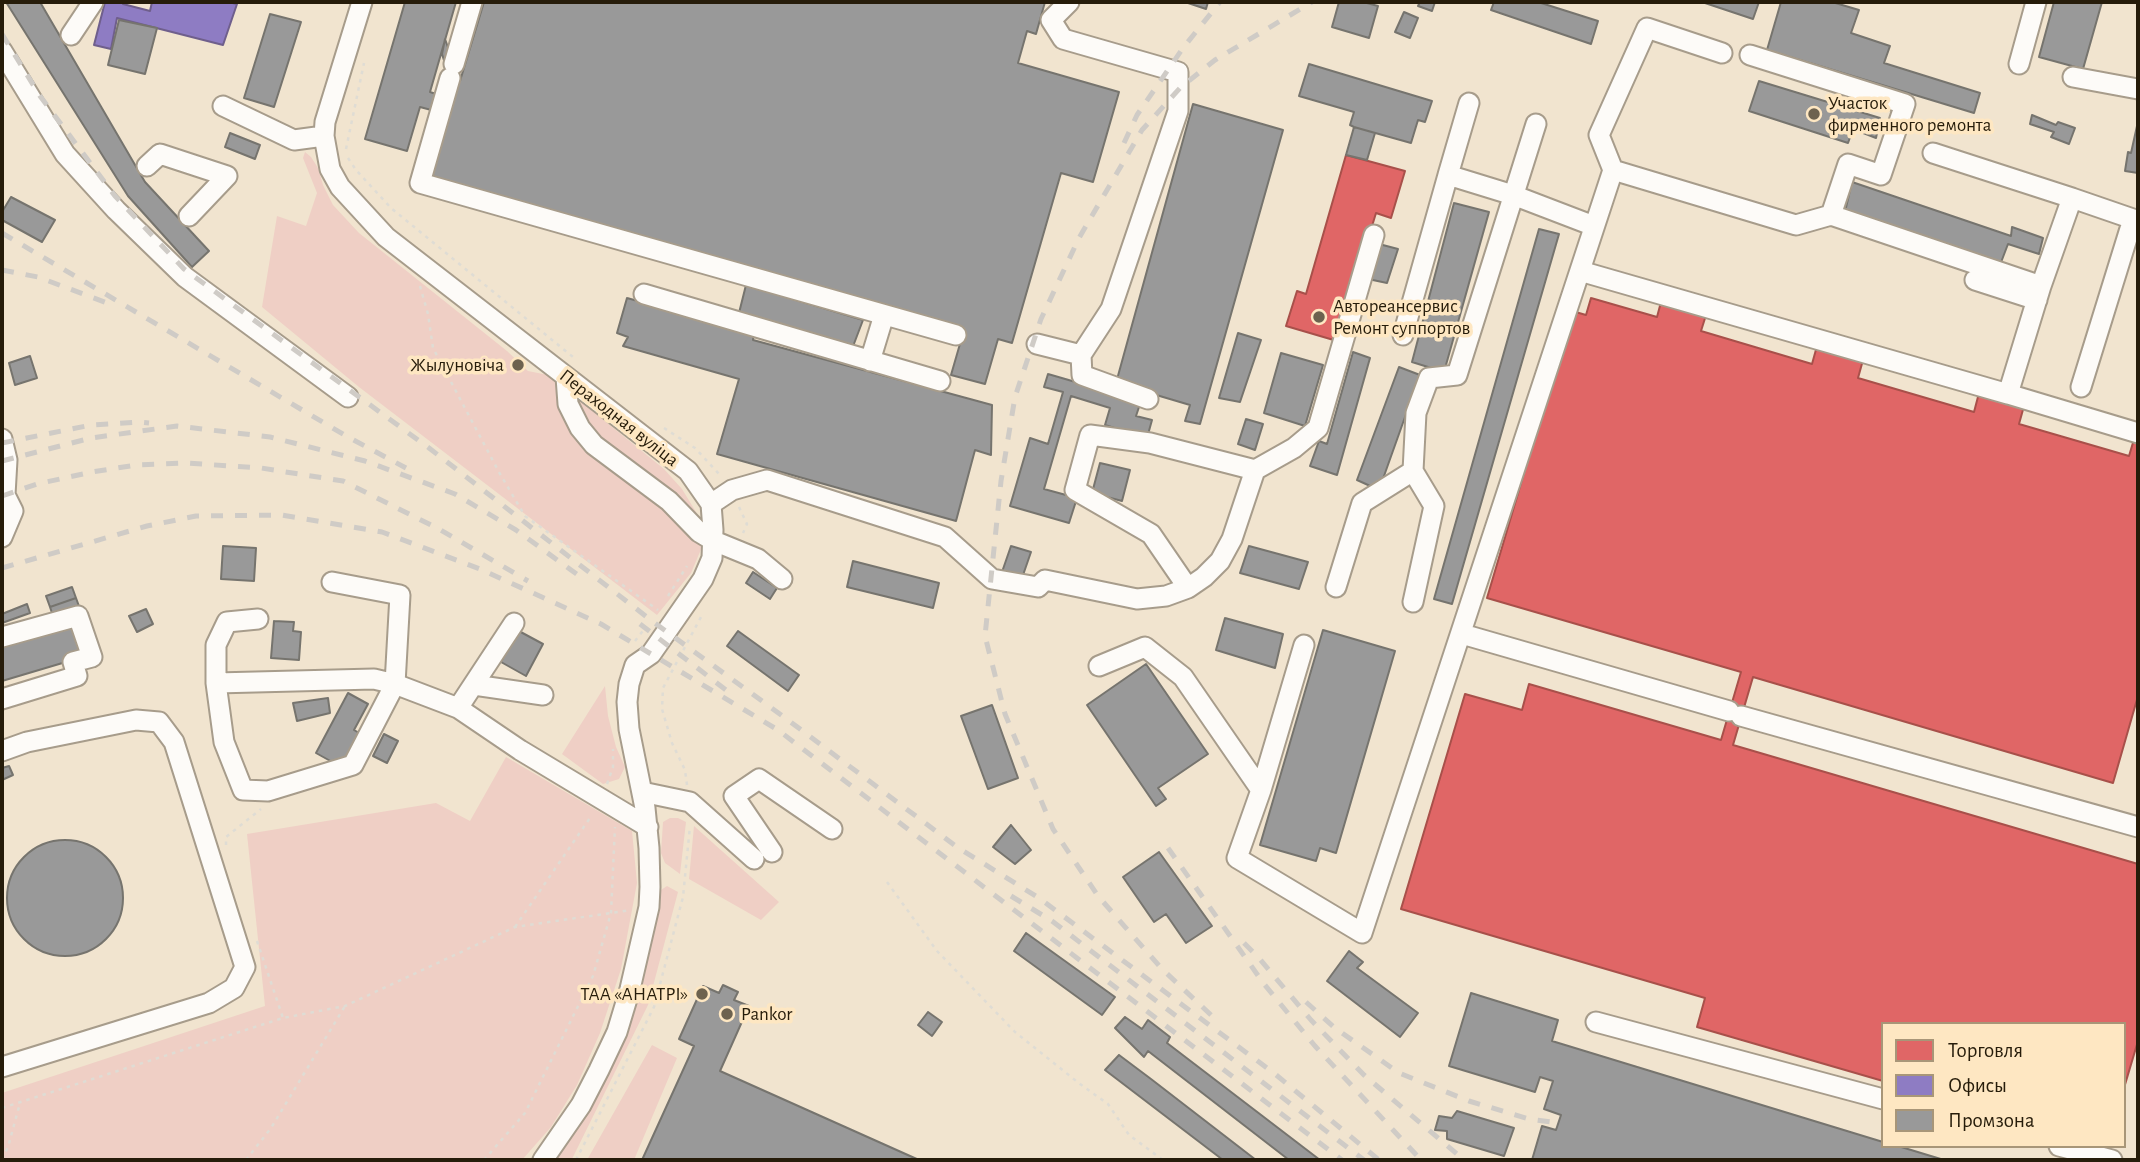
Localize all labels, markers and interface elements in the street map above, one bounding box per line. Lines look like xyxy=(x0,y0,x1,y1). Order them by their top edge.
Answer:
place label: Участок фирменного ремонта xyxy=(1828,92,1991,136)
marker: Участок фирменного ремонта xyxy=(1806,106,1822,122)
place label: Автореансервис Ремонт суппортов xyxy=(1333,295,1470,339)
marker: Автореансервис Ремонт суппортов xyxy=(1311,309,1327,325)
place label: Жылуновіча xyxy=(410,354,504,376)
marker: Жылуновіча xyxy=(510,357,526,373)
street label: Пераходная вуліца xyxy=(555,364,683,472)
place label: ТАА «АНАТРI» xyxy=(581,983,688,1005)
marker: ТАА «АНАТРI» xyxy=(694,986,710,1002)
place label: Pankor xyxy=(741,1003,792,1025)
marker: Pankor xyxy=(719,1006,735,1022)
legend xyxy=(1881,1022,2126,1148)
text: Торговля xyxy=(1948,1040,2023,1061)
text: Офисы xyxy=(1948,1075,2007,1096)
text: Промзона xyxy=(1948,1110,2035,1131)

